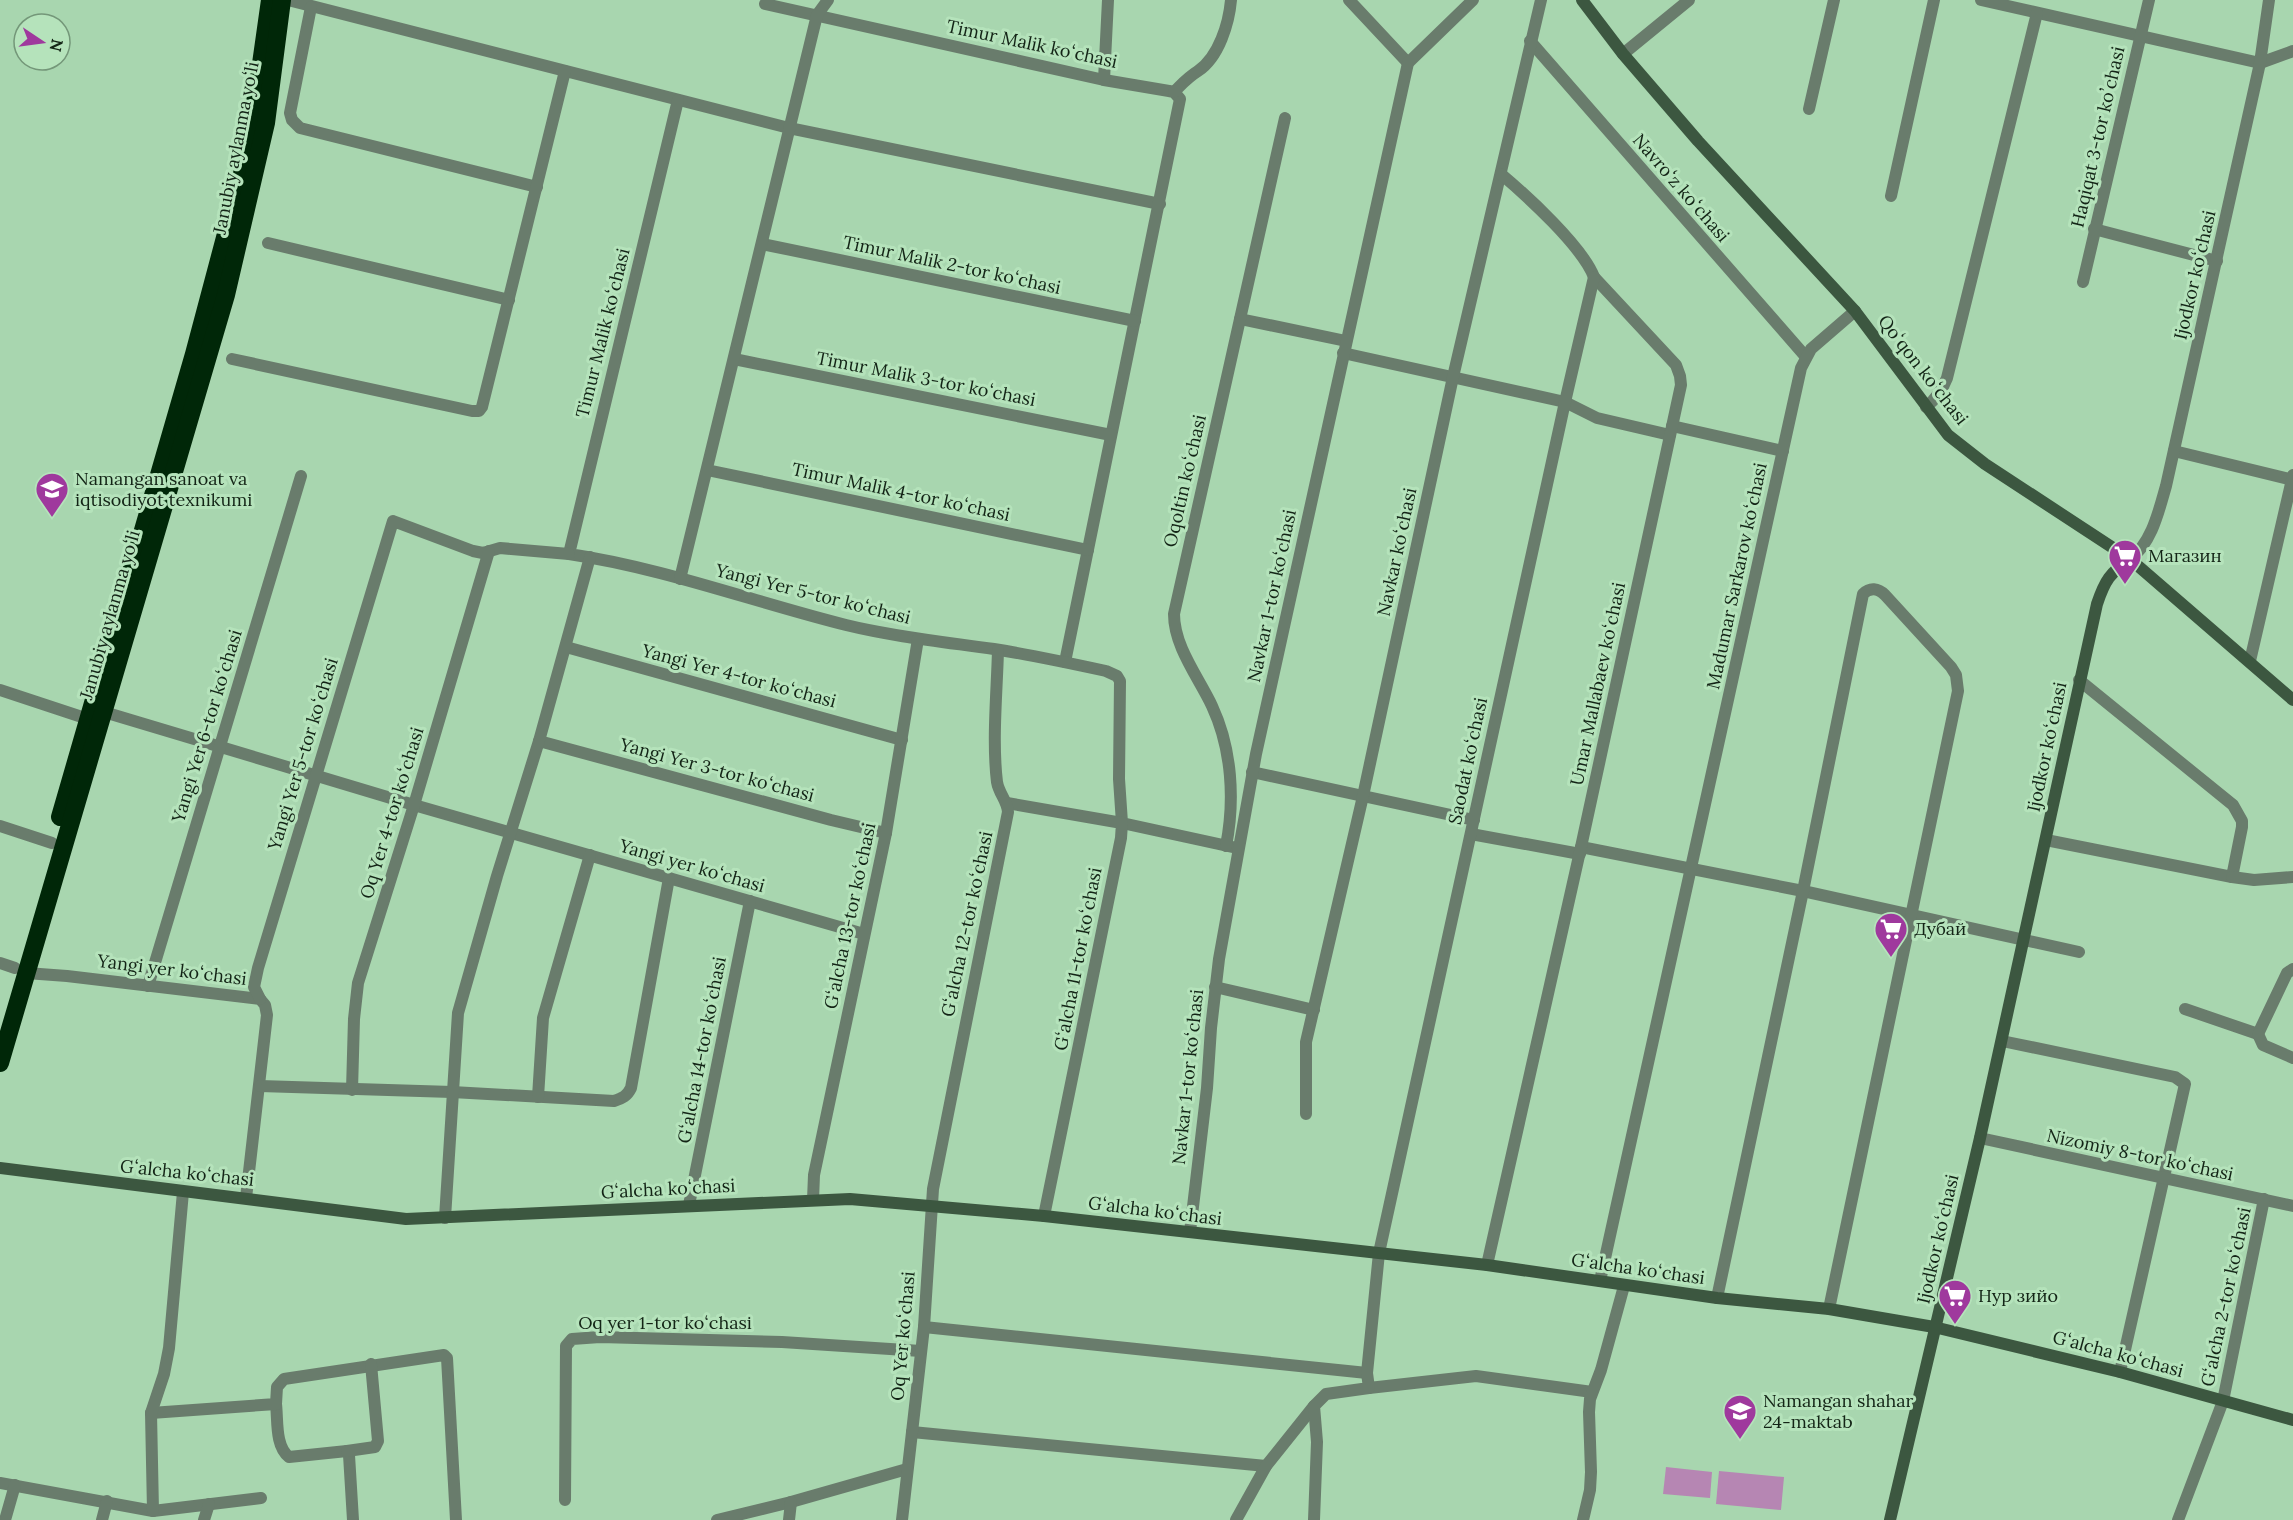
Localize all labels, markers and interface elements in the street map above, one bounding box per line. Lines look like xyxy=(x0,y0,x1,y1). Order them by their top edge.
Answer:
north arrow xyxy=(12,12,72,72)
street label: Timur Malik koʻchasi xyxy=(945,14,1119,73)
text: N xyxy=(45,37,68,54)
street label: Haqiqat 3-tor koʼchasi xyxy=(2065,44,2130,230)
street label: Janubiy aylanma yoʻli xyxy=(207,60,264,237)
street label: Navroʻz koʻchasi xyxy=(1628,129,1735,247)
street label: Ijodkor koʻchasi xyxy=(2168,208,2221,342)
street label: Timur Malik 2-tor koʻchasi xyxy=(841,230,1063,299)
street label: Timur Malik koʻchasi xyxy=(570,246,635,420)
street label: Qoʻqon koʻchasi xyxy=(1873,310,1974,429)
street label: Timur Malik 3-tor koʻchasi xyxy=(815,346,1038,411)
street label: Oqoltin koʻchasi xyxy=(1158,412,1211,549)
street label: Timur Malik 4-tor koʻchasi xyxy=(790,457,1012,526)
street label: Madumar Sarkarov koʻchasi xyxy=(1701,461,1772,691)
place label: Namangan sanoat va iqtisodiyot texnikumi xyxy=(75,467,252,511)
school or university icon: Namangan sanoat va iqtisodiyot texnikumi xyxy=(34,471,70,518)
street label: Navkar koʻchasi xyxy=(1372,485,1421,618)
street label: Navkar 1-tor koʻchasi xyxy=(1242,507,1301,684)
street label: Janubiy aylanma yoʻli xyxy=(74,527,145,703)
supermarket icon: Магазин xyxy=(2107,538,2143,585)
place label: Магазин xyxy=(2148,544,2222,567)
street label: Yangi Yer 5-tor koʻchasi xyxy=(712,558,913,629)
street label: Umar Mallabaev koʻchasi xyxy=(1565,580,1630,788)
street label: Yangi Yer 6-tor koʻchasi xyxy=(166,627,247,826)
street label: Yangi Yer 4-tor koʻchasi xyxy=(639,638,839,713)
street label: Yangi Yer 5-tor koʻchasi xyxy=(262,655,343,854)
street label: Ijodkor koʻchasi xyxy=(2022,680,2071,814)
street label: Saodat koʻchasi xyxy=(1443,695,1492,827)
street label: Oq Yer 4-tor koʻchasi xyxy=(354,724,429,902)
street label: Yangi Yer 3-tor koʻchasi xyxy=(616,732,817,807)
street label: Gʻalcha 13-tor koʻchasi xyxy=(819,821,880,1011)
street label: Gʻalcha 12-tor koʻchasi xyxy=(936,829,997,1019)
street label: Yangi yer koʻchasi xyxy=(616,833,767,897)
street label: Gʻalcha 11-tor koʻchasi xyxy=(1048,865,1107,1052)
supermarket icon: Дубай xyxy=(1873,911,1909,958)
place label: Дубай xyxy=(1914,917,1966,940)
street label: Yangi yer koʻchasi xyxy=(95,949,248,990)
street label: Gʻalcha 14-tor koʻchasi xyxy=(672,955,731,1145)
street label: Navkar 1-tor koʻchasi xyxy=(1167,988,1208,1166)
street label: Nizomiy 8-tor koʻchasi xyxy=(2045,1123,2236,1186)
street label: Gʻalcha koʻchasi xyxy=(119,1154,255,1191)
street label: Ijodkor koʻchasi xyxy=(1911,1172,1964,1306)
street label: Gʻalcha koʻchasi xyxy=(600,1173,736,1204)
street label: Gʻalcha koʻchasi xyxy=(1087,1191,1223,1230)
street label: Gʻalcha 2-tor koʻchasi xyxy=(2195,1205,2256,1389)
street label: Gʻalcha koʻchasi xyxy=(1570,1248,1706,1289)
street label: Oq Yer koʻchasi xyxy=(885,1270,920,1402)
supermarket icon: Нур зийо xyxy=(1937,1278,1973,1325)
place label: Нур зийо xyxy=(1978,1284,2058,1307)
street label: Oq yer 1-tor koʻchasi xyxy=(578,1311,752,1334)
street label: Gʻalcha koʻchasi xyxy=(2050,1325,2186,1382)
place label: Namangan shahar 24-maktab xyxy=(1763,1389,1914,1433)
school or university icon: Namangan shahar 24-maktab xyxy=(1722,1393,1758,1440)

